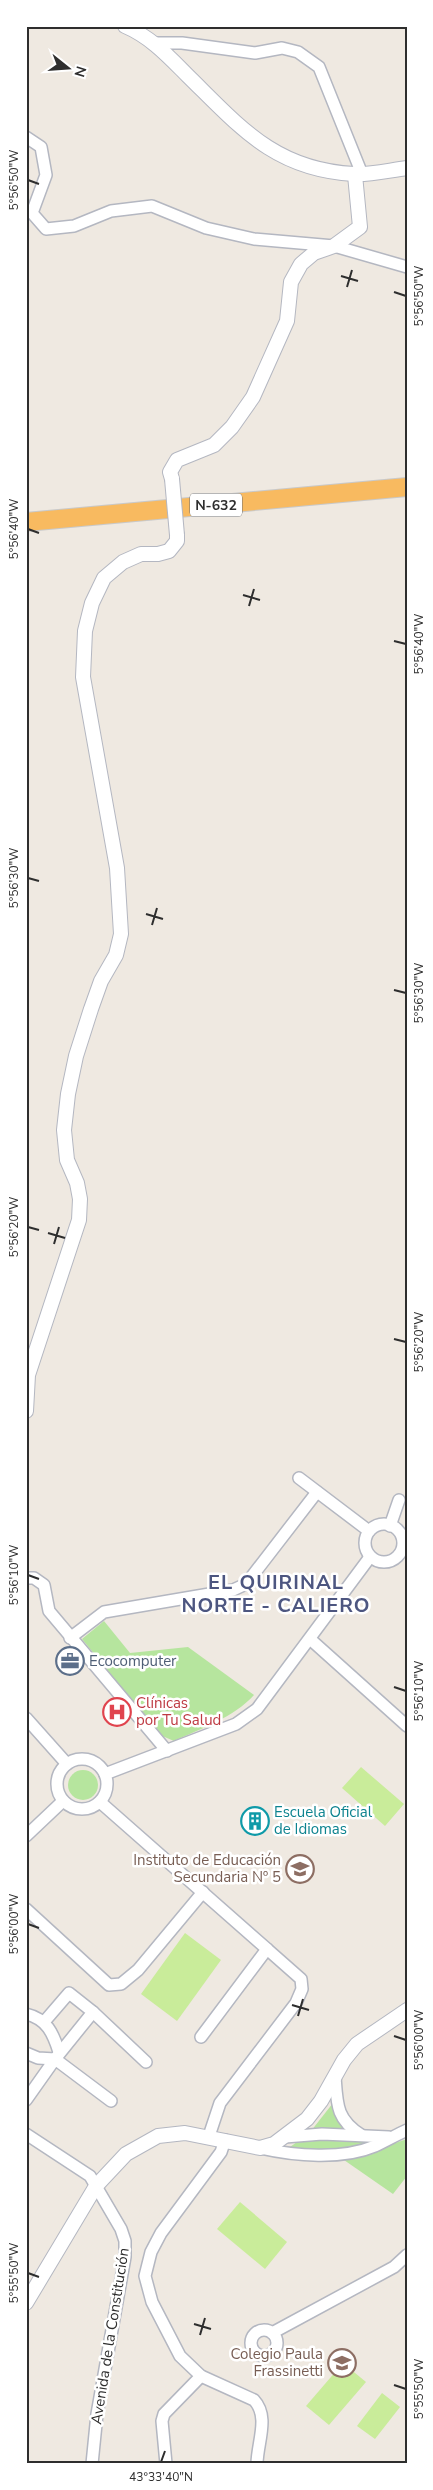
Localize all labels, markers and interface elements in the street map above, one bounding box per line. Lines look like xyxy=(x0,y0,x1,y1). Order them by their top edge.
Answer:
north arrow xyxy=(42,42,92,92)
text: N xyxy=(69,64,91,79)
text: 5°56'50"W xyxy=(6,149,22,211)
text: 5°56'50"W xyxy=(411,265,427,327)
road number: N-632 xyxy=(190,494,242,516)
text: 5°56'40"W xyxy=(6,498,22,560)
text: 5°56'40"W xyxy=(411,613,427,675)
text: 5°56'30"W xyxy=(6,847,22,909)
text: 5°56'30"W xyxy=(411,962,427,1024)
text: 5°56'20"W xyxy=(6,1196,22,1258)
text: 5°56'20"W xyxy=(411,1311,427,1373)
text: 5°56'10"W xyxy=(6,1544,22,1606)
district label: EL QUIRINAL NORTE - CALIERO xyxy=(181,1569,371,1619)
office icon: Ecocomputer xyxy=(55,1646,85,1676)
place label: Ecocomputer xyxy=(89,1651,177,1671)
text: 5°56'10"W xyxy=(411,1660,427,1722)
place label: Clínicas por Tu Salud xyxy=(136,1693,221,1730)
hospital icon: Clínicas por Tu Salud xyxy=(102,1697,132,1727)
place label: Escuela Oficial de Idiomas xyxy=(274,1802,373,1839)
building icon: Escuela Oficial de Idiomas xyxy=(240,1806,270,1836)
place label: Instituto de Educación Secundaria Nº 5 xyxy=(133,1850,281,1887)
school or university icon: Instituto de Educación Secundaria Nº 5 xyxy=(285,1854,315,1884)
text: 5°56'00"W xyxy=(6,1893,22,1955)
text: 5°56'00"W xyxy=(411,2009,427,2071)
text: 5°55'50"W xyxy=(6,2242,22,2304)
street label: Avenida de la Constitución xyxy=(86,2246,134,2426)
place label: Colegio Paula Frassinetti xyxy=(230,2344,323,2381)
school or university icon: Colegio Paula Frassinetti xyxy=(327,2348,357,2378)
text: 5°55'50"W xyxy=(411,2358,427,2420)
text: 43°33'40"N xyxy=(129,2469,193,2485)

